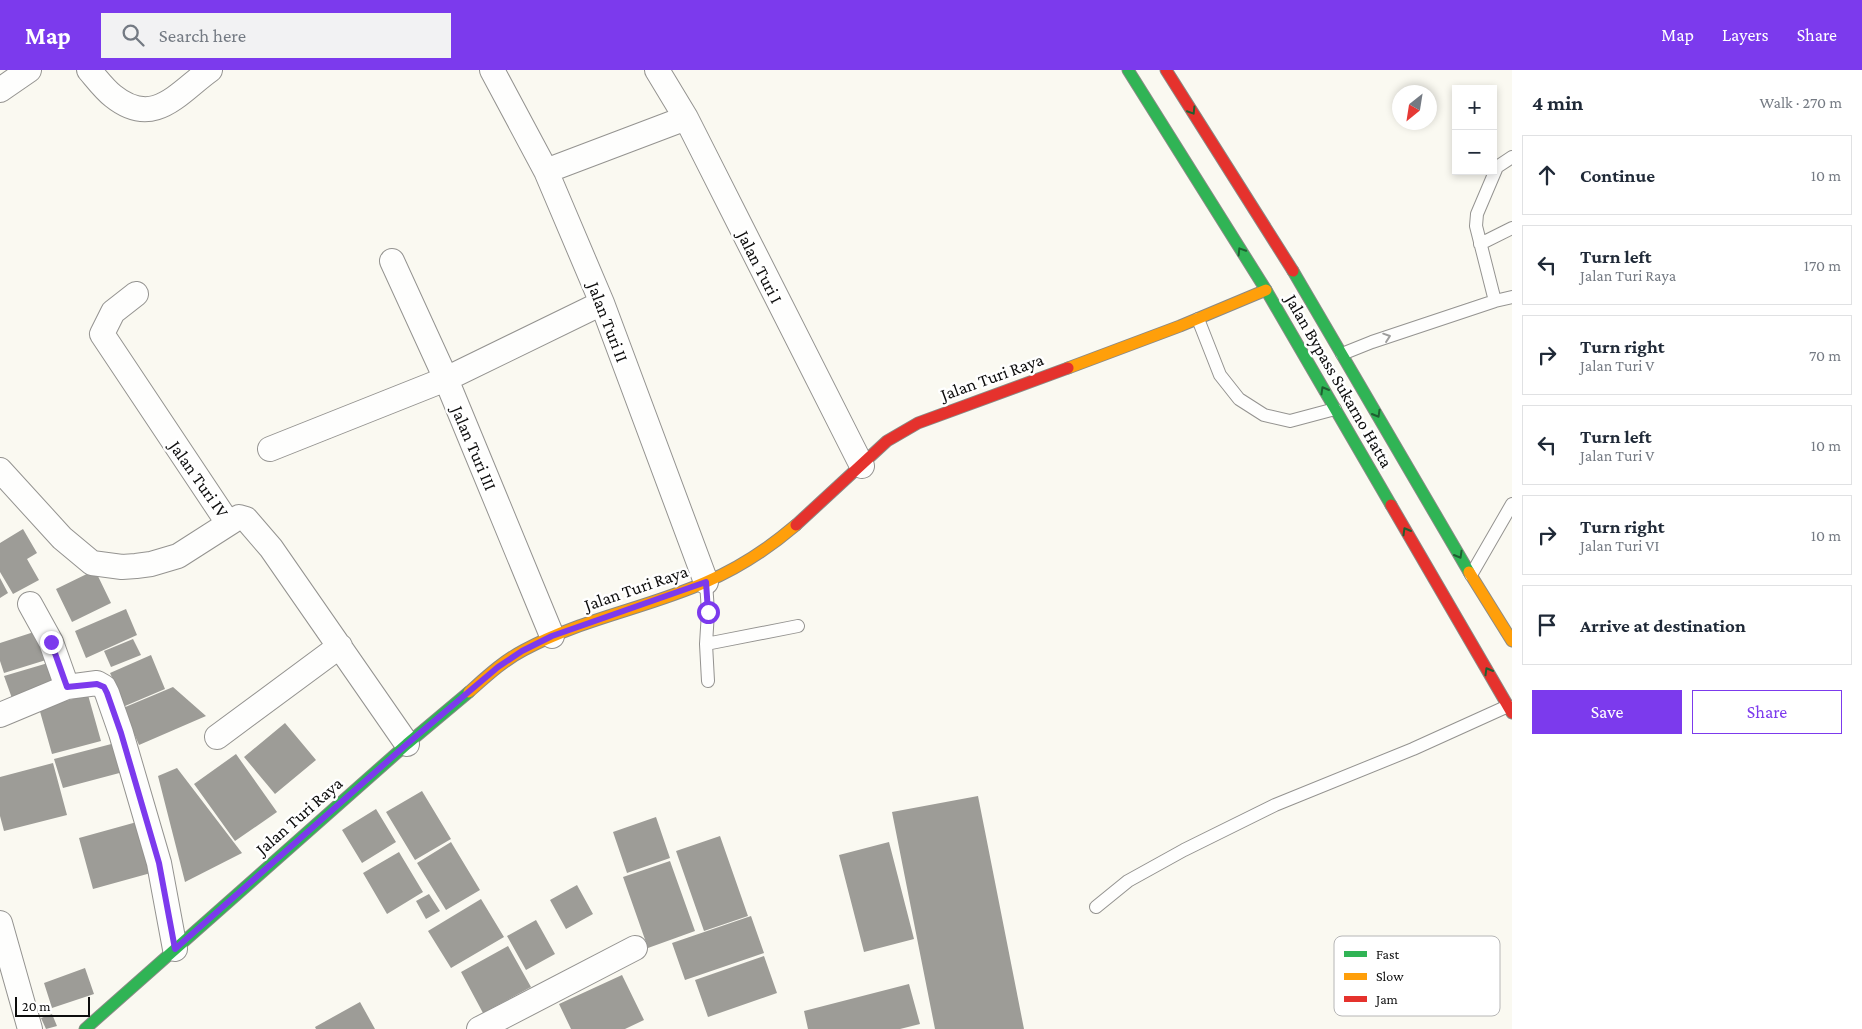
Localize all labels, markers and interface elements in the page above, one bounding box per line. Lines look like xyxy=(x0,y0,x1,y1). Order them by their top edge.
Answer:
search box xyxy=(101,13,451,58)
icon: search xyxy=(119,21,147,49)
text: Map xyxy=(25,22,71,49)
text: Search here xyxy=(159,25,246,46)
text: Map xyxy=(1661,25,1694,45)
text: Layers xyxy=(1722,25,1769,45)
text: Share xyxy=(1797,25,1837,45)
north arrow xyxy=(1392,85,1437,130)
map controls xyxy=(1452,85,1497,175)
button: + xyxy=(1452,85,1497,130)
text: 4 min xyxy=(1532,91,1583,115)
text: Walk · 270 m xyxy=(1760,94,1842,111)
one-way arrow xyxy=(1186,106,1196,115)
button: − xyxy=(1452,130,1497,175)
icon: ahead xyxy=(1533,161,1561,189)
text: Continue xyxy=(1580,165,1655,186)
text: 10 m xyxy=(1811,167,1841,184)
street label: Jalan Turi I xyxy=(732,226,787,307)
text: Turn left xyxy=(1580,246,1652,267)
one-way arrow xyxy=(1238,247,1248,256)
icon: left xyxy=(1533,251,1561,279)
text: 170 m xyxy=(1804,257,1841,274)
text: Jalan Turi Raya xyxy=(1580,267,1676,284)
street label: Jalan Turi II xyxy=(583,277,632,365)
street label: Jalan Bypass Sukarno Hatta xyxy=(1280,289,1397,471)
one-way arrow xyxy=(1383,333,1391,343)
text: Turn right xyxy=(1580,336,1665,357)
icon: right xyxy=(1533,341,1561,369)
text: 70 m xyxy=(1809,347,1841,364)
street label: Jalan Turi Raya xyxy=(936,349,1046,406)
text: Jalan Turi V xyxy=(1580,357,1654,374)
one-way arrow xyxy=(1320,387,1330,396)
street label: Jalan Turi III xyxy=(446,401,501,493)
one-way arrow xyxy=(1371,409,1381,418)
text: Turn left xyxy=(1580,426,1652,447)
icon: left xyxy=(1533,431,1561,459)
street label: Jalan Turi IV xyxy=(164,435,233,522)
text: 10 m xyxy=(1811,437,1841,454)
text: Jalan Turi V xyxy=(1580,447,1654,464)
text: Turn right xyxy=(1580,516,1665,537)
icon: right xyxy=(1533,521,1561,549)
one-way arrow xyxy=(1402,527,1412,536)
text: 10 m xyxy=(1811,527,1841,544)
text: Jalan Turi VI xyxy=(1580,537,1659,554)
one-way arrow xyxy=(1453,549,1463,558)
street label: Jalan Turi Raya xyxy=(580,561,690,616)
route start xyxy=(697,601,720,624)
icon: arrive xyxy=(1533,611,1561,639)
text: Arrive at destination xyxy=(1580,615,1746,636)
route end xyxy=(40,631,63,654)
one-way arrow xyxy=(1484,668,1494,677)
button: Save xyxy=(1532,690,1682,734)
button: Share xyxy=(1692,690,1842,734)
street label: Jalan Turi Raya xyxy=(250,773,346,860)
legend xyxy=(1334,936,1500,1016)
text: Fast xyxy=(1376,946,1400,962)
text: Slow xyxy=(1376,968,1404,984)
text: Jam xyxy=(1374,991,1398,1007)
scale bar xyxy=(15,994,90,1017)
text: 20 m xyxy=(22,998,50,1014)

